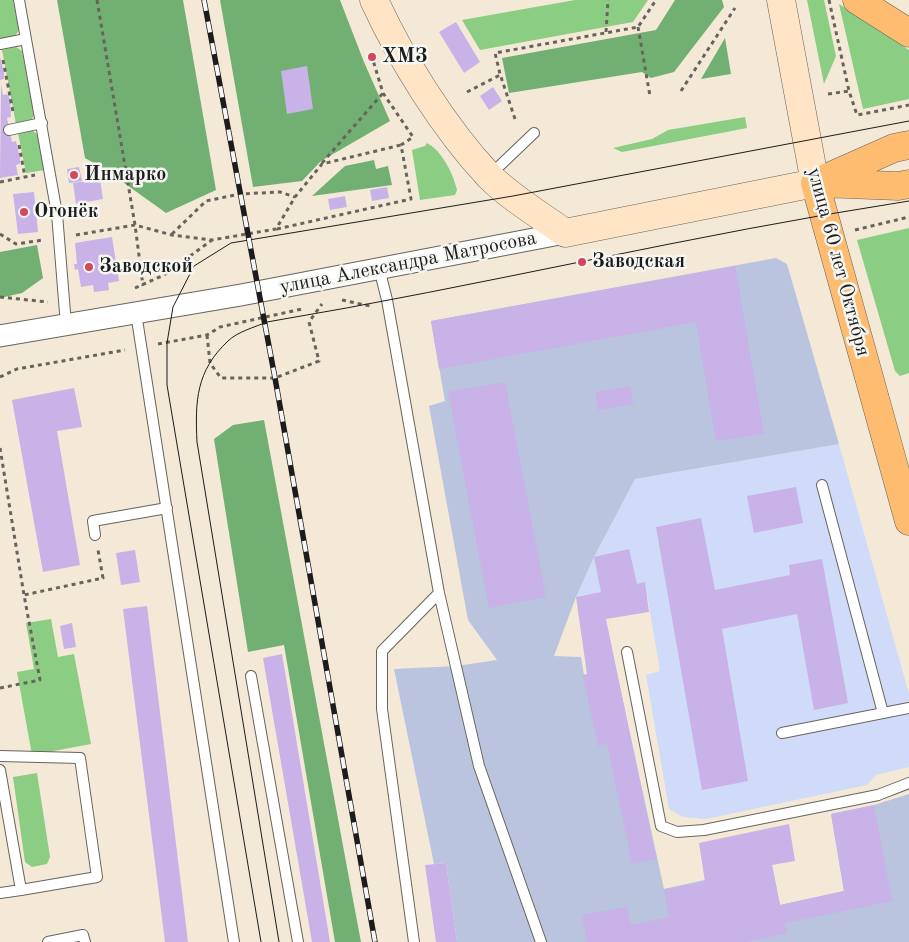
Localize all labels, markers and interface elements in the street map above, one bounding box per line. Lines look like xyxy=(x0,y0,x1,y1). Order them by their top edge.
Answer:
place label: ХМЗ xyxy=(382,45,428,69)
marker: ХМЗ xyxy=(366,51,378,63)
place label: Инмарко xyxy=(84,163,166,187)
street label: улица 60 лет Октября xyxy=(801,165,875,359)
marker: Инмарко xyxy=(68,169,80,181)
place label: Огонёк xyxy=(34,200,98,224)
marker: Огонёк xyxy=(18,206,30,218)
street label: улица Александра Матросова xyxy=(278,226,538,300)
place label: Заводская xyxy=(592,250,685,274)
place label: Заводской xyxy=(99,255,193,279)
marker: Заводская xyxy=(576,256,588,268)
marker: Заводской xyxy=(83,261,95,273)

